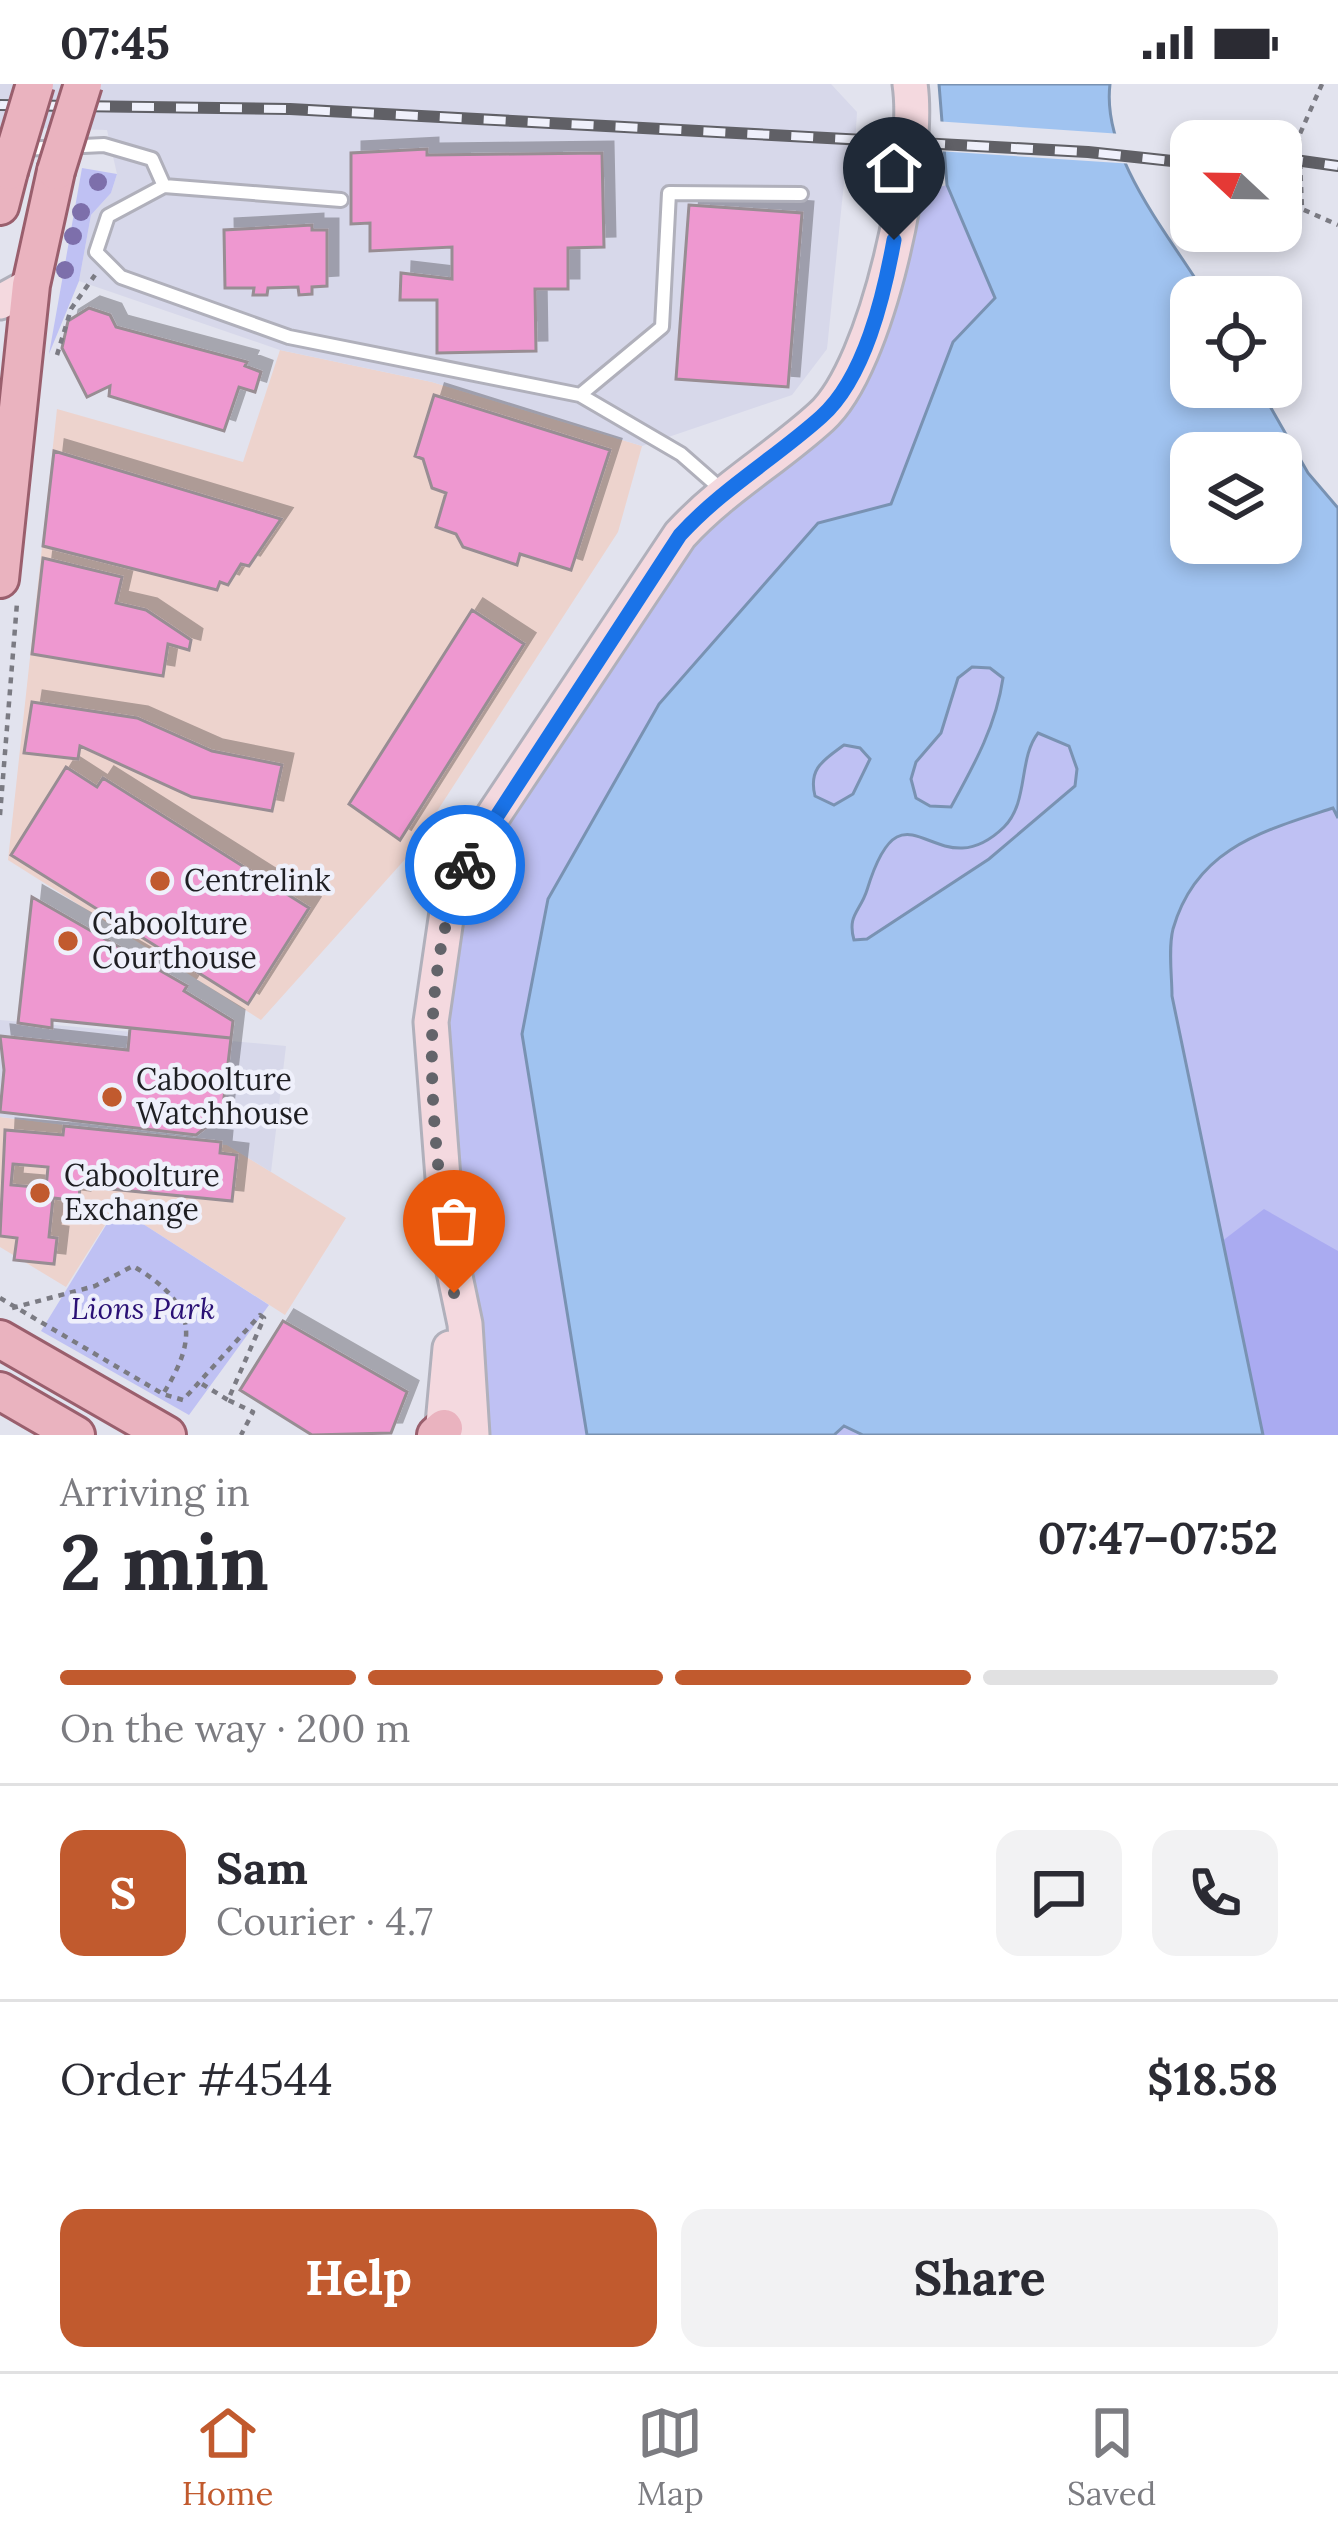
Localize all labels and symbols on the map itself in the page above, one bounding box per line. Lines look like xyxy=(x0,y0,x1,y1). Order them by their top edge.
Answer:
pin xyxy=(843,117,945,240)
north arrow xyxy=(1170,120,1302,252)
courier xyxy=(405,805,525,925)
place label: Centrelink xyxy=(184,861,331,899)
marker: Centrelink xyxy=(147,868,173,894)
place label: Caboolture Courthouse xyxy=(92,904,257,976)
marker: Caboolture Courthouse xyxy=(55,928,81,954)
place label: Caboolture Watchhouse xyxy=(136,1060,309,1132)
marker: Caboolture Watchhouse xyxy=(99,1084,125,1110)
place label: Caboolture Exchange xyxy=(64,1156,220,1229)
pin xyxy=(403,1170,505,1293)
marker: Caboolture Exchange xyxy=(27,1180,53,1206)
park label: Lions Park xyxy=(71,1289,215,1327)

